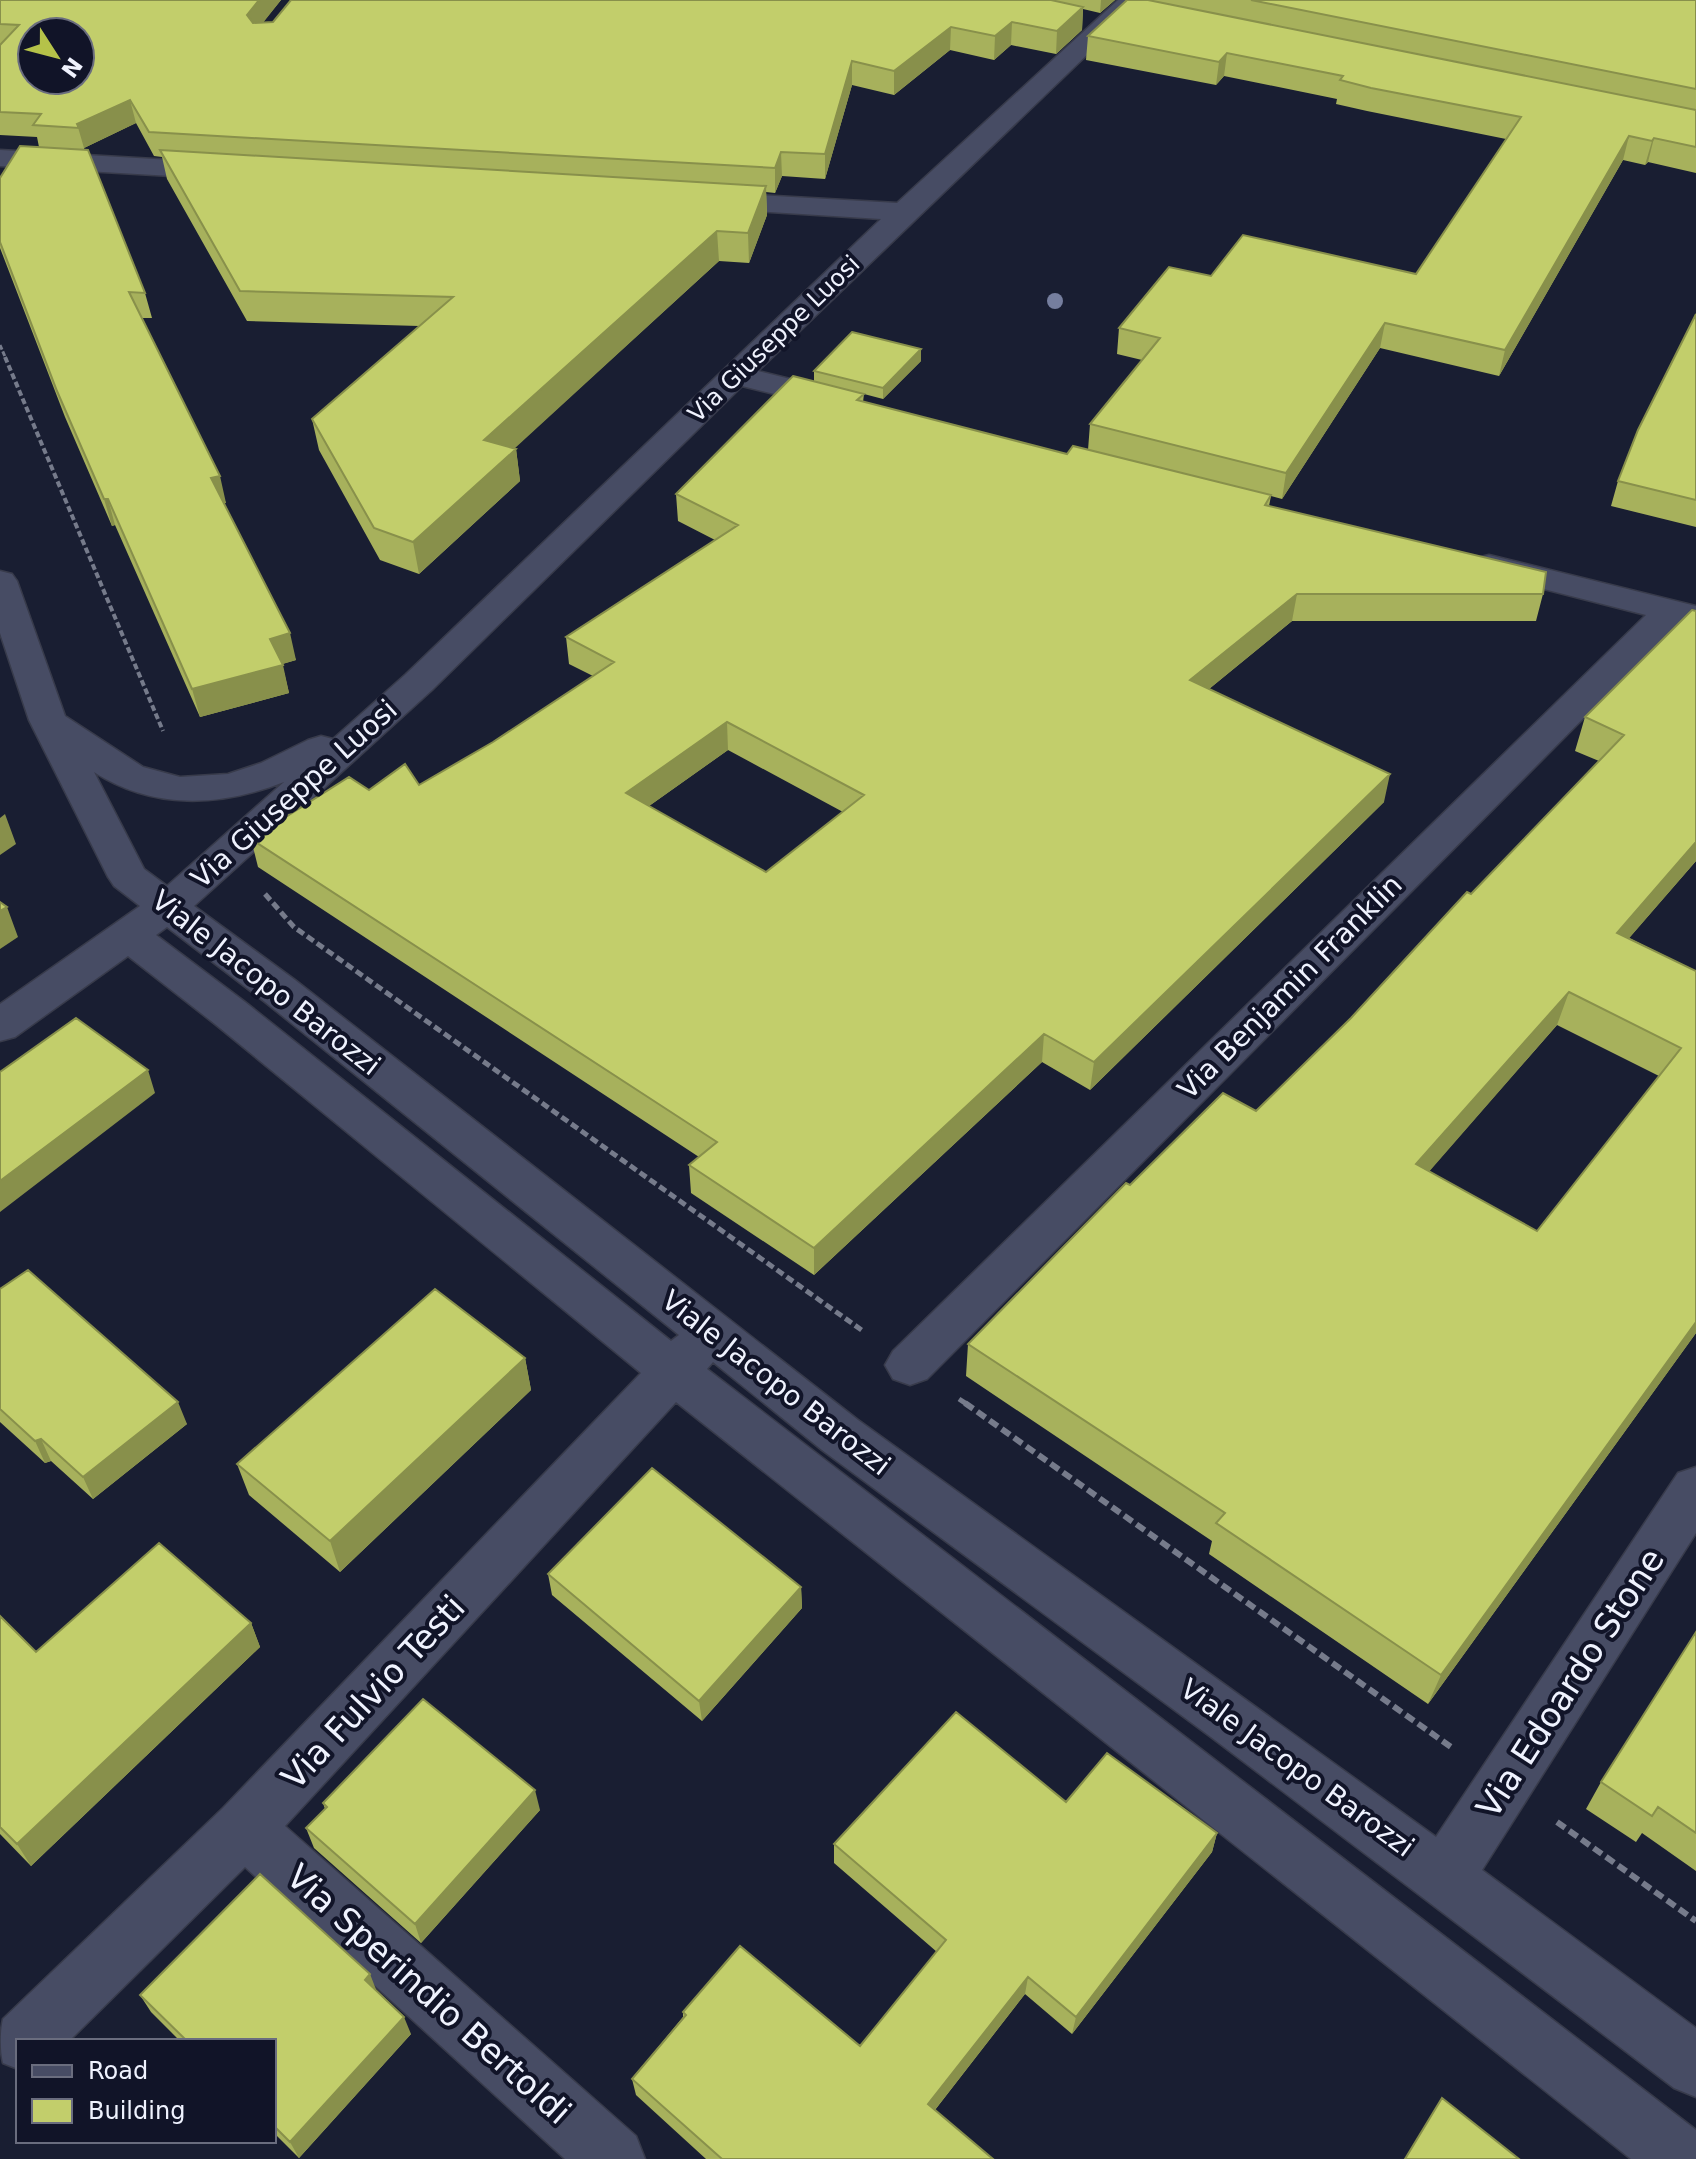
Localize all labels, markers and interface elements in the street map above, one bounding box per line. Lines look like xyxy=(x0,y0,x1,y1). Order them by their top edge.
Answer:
north arrow xyxy=(16,16,96,96)
text: N xyxy=(56,53,87,82)
street label: Via Giuseppe Luosi xyxy=(682,250,866,428)
street label: Via Giuseppe Luosi xyxy=(184,693,404,895)
street label: Via Benjamin Franklin xyxy=(1171,868,1409,1106)
street label: Viale Jacopo Barozzi xyxy=(145,884,387,1082)
street label: Viale Jacopo Barozzi xyxy=(655,1284,897,1482)
street label: Via Edoardo Stone xyxy=(1468,1541,1672,1825)
street label: Via Fulvio Testi xyxy=(273,1587,473,1797)
street label: Viale Jacopo Barozzi xyxy=(1174,1672,1420,1864)
street label: Via Sperindio Bertoldi xyxy=(279,1856,579,2132)
legend xyxy=(16,2039,276,2143)
text: Road xyxy=(88,2057,148,2085)
text: Building xyxy=(88,2097,185,2125)

